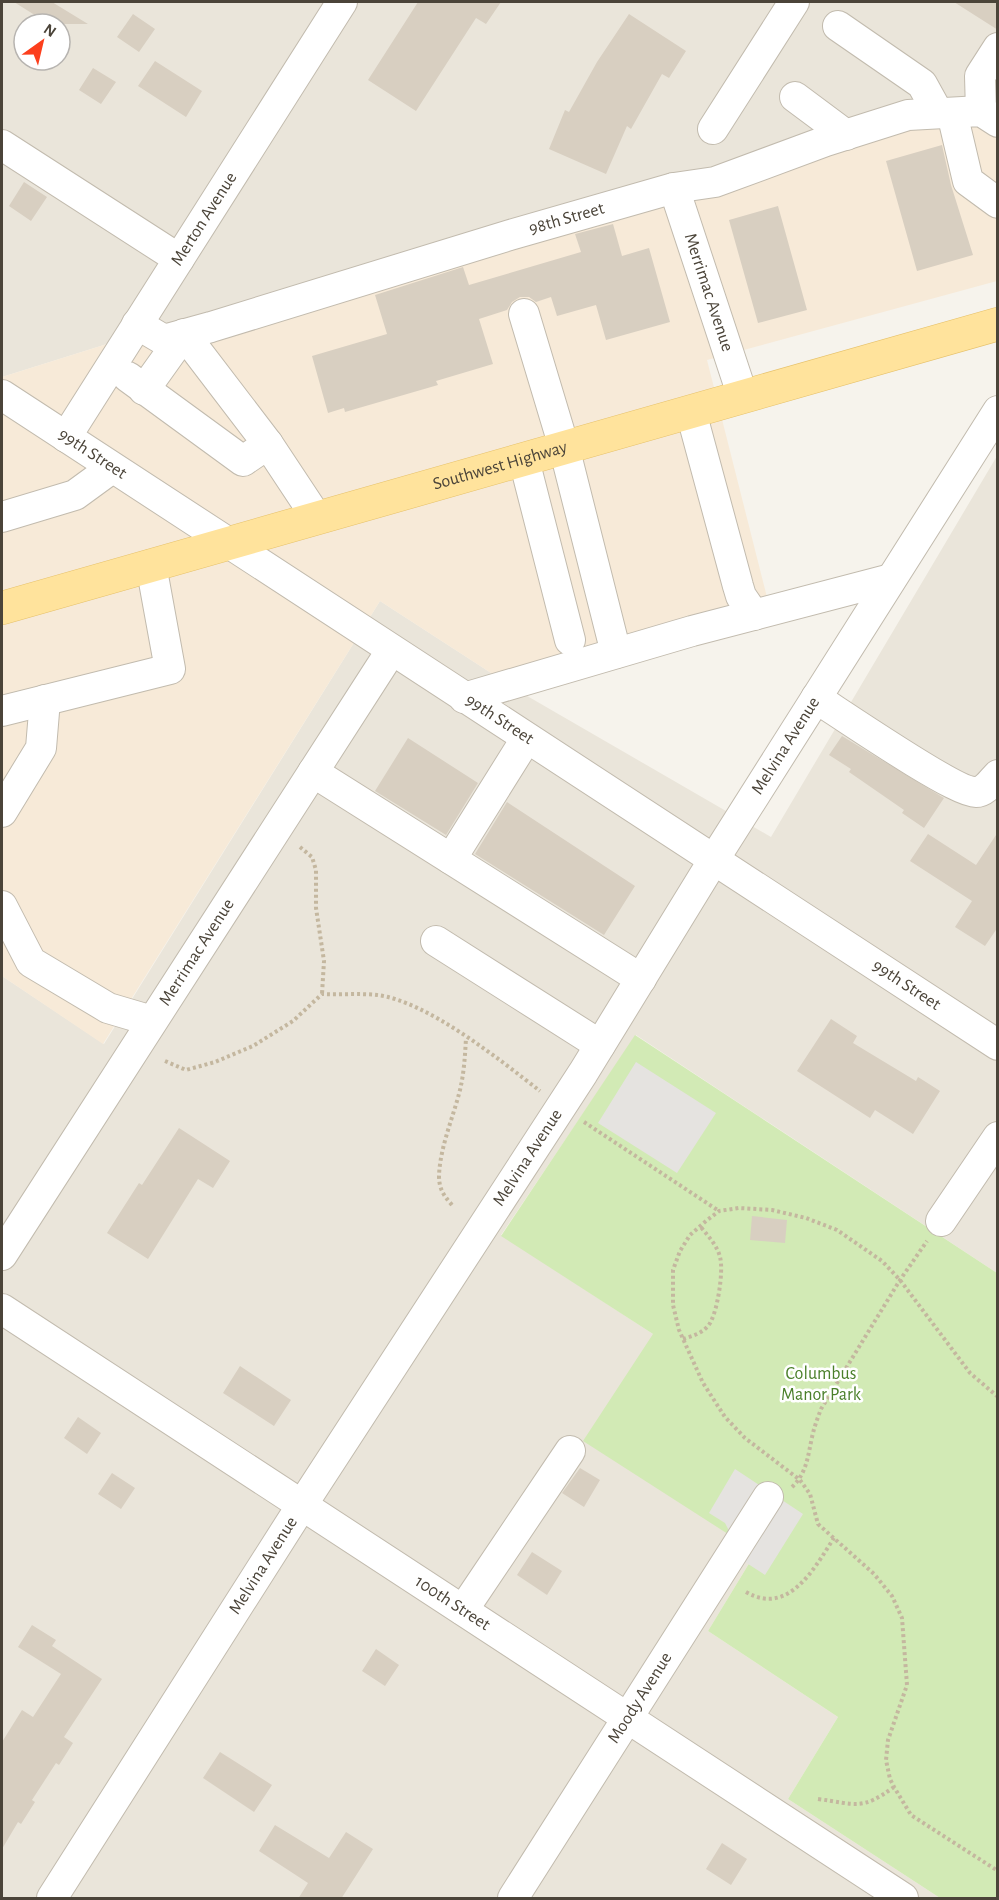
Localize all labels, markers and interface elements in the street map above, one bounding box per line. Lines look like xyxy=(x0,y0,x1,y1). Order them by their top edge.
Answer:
north arrow xyxy=(12,12,72,72)
text: N xyxy=(41,21,59,40)
street label: Merton Avenue xyxy=(168,169,240,269)
street label: 98th Street xyxy=(527,199,607,238)
street label: Merrimac Avenue xyxy=(681,231,736,354)
street label: 99th Street xyxy=(55,425,130,483)
street label: Southwest Highway xyxy=(431,438,570,494)
street label: 99th Street xyxy=(462,691,537,748)
street label: Melvina Avenue xyxy=(748,694,823,798)
street label: Merrimac Avenue xyxy=(156,896,238,1009)
street label: 99th Street xyxy=(869,957,944,1014)
street label: Melvina Avenue xyxy=(490,1106,566,1210)
park label: Columbus Manor Park xyxy=(781,1365,862,1404)
street label: Melvina Avenue xyxy=(226,1514,301,1618)
street label: 100th Street xyxy=(411,1572,493,1635)
street label: Moody Avenue xyxy=(605,1649,676,1747)

